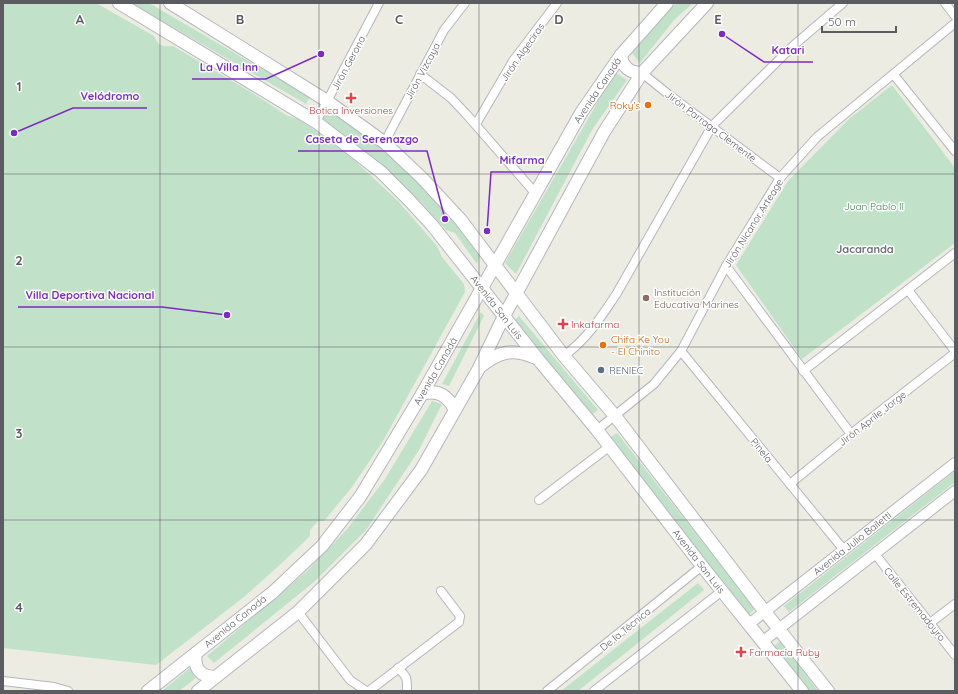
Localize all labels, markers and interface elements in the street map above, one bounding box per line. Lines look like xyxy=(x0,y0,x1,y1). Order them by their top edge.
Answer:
scale bar xyxy=(822,8,896,34)
text: A xyxy=(76,11,85,27)
text: B xyxy=(236,11,244,27)
text: C xyxy=(395,11,403,27)
text: D xyxy=(554,11,564,27)
text: E xyxy=(714,11,722,27)
text: 50 m xyxy=(828,14,856,29)
street label: Jirón Algeciras xyxy=(497,20,548,84)
street label: Jirón Gerona xyxy=(329,34,368,93)
callout: Katari xyxy=(764,39,813,62)
street label: Jirón Vizcaya xyxy=(402,40,443,102)
text: Katari xyxy=(772,43,804,57)
street label: Avenida Canadá xyxy=(571,55,624,126)
callout: La Villa Inn xyxy=(192,56,266,79)
text: La Villa Inn xyxy=(200,60,258,74)
text: 1 xyxy=(16,78,22,94)
callout: Velódromo xyxy=(73,85,147,108)
street label: Jirón Parraga Clemente xyxy=(663,88,759,165)
text: Velódromo xyxy=(81,89,140,103)
marker: Botica Inversiones xyxy=(346,93,356,103)
place label: Roky's xyxy=(610,99,640,112)
marker: Roky's xyxy=(643,100,653,110)
place label: Botica Inversiones xyxy=(309,104,393,117)
callout: Caseta de Serenazgo xyxy=(298,128,427,151)
text: Caseta de Serenazgo xyxy=(305,132,419,146)
callout: Mifarma xyxy=(491,149,552,172)
text: Mifarma xyxy=(499,153,545,167)
street label: Jirón Nicanor Arteage xyxy=(721,176,786,270)
park label: Juan Pablo II xyxy=(844,200,904,213)
district label: Jacaranda xyxy=(836,242,894,256)
text: 2 xyxy=(15,252,23,268)
street label: Avenida San Luis xyxy=(468,273,526,342)
callout: Villa Deportiva Nacional xyxy=(18,284,162,307)
place label: Institución Educativa Marines xyxy=(654,286,739,311)
text: Villa Deportiva Nacional xyxy=(26,288,154,302)
marker: Institución Educativa Marines xyxy=(641,293,651,303)
place label: Inkafarma xyxy=(571,318,619,331)
marker: Inkafarma xyxy=(558,319,568,329)
place label: Chifa Ke You - El Chinito xyxy=(611,333,670,358)
street label: Avenida Canadá xyxy=(411,335,460,408)
marker: Chifa Ke You - El Chinito xyxy=(598,340,608,350)
place label: RENIEC xyxy=(609,364,644,377)
marker: RENIEC xyxy=(596,365,606,375)
street label: Jirón Aprile Jorge xyxy=(836,388,909,449)
text: 3 xyxy=(16,425,23,441)
street label: Pinela xyxy=(748,435,775,465)
street label: Avenida Julio Bailetti xyxy=(810,509,894,578)
street label: Avenida San Luis xyxy=(670,527,728,596)
street label: Calle Estremadoyro xyxy=(881,565,948,644)
street label: Avenida Canadá xyxy=(202,592,269,650)
text: 4 xyxy=(15,599,23,615)
street label: De la Técnica xyxy=(597,605,653,654)
place label: Farmacia Ruby xyxy=(749,646,820,659)
marker: Farmacia Ruby xyxy=(736,647,746,657)

